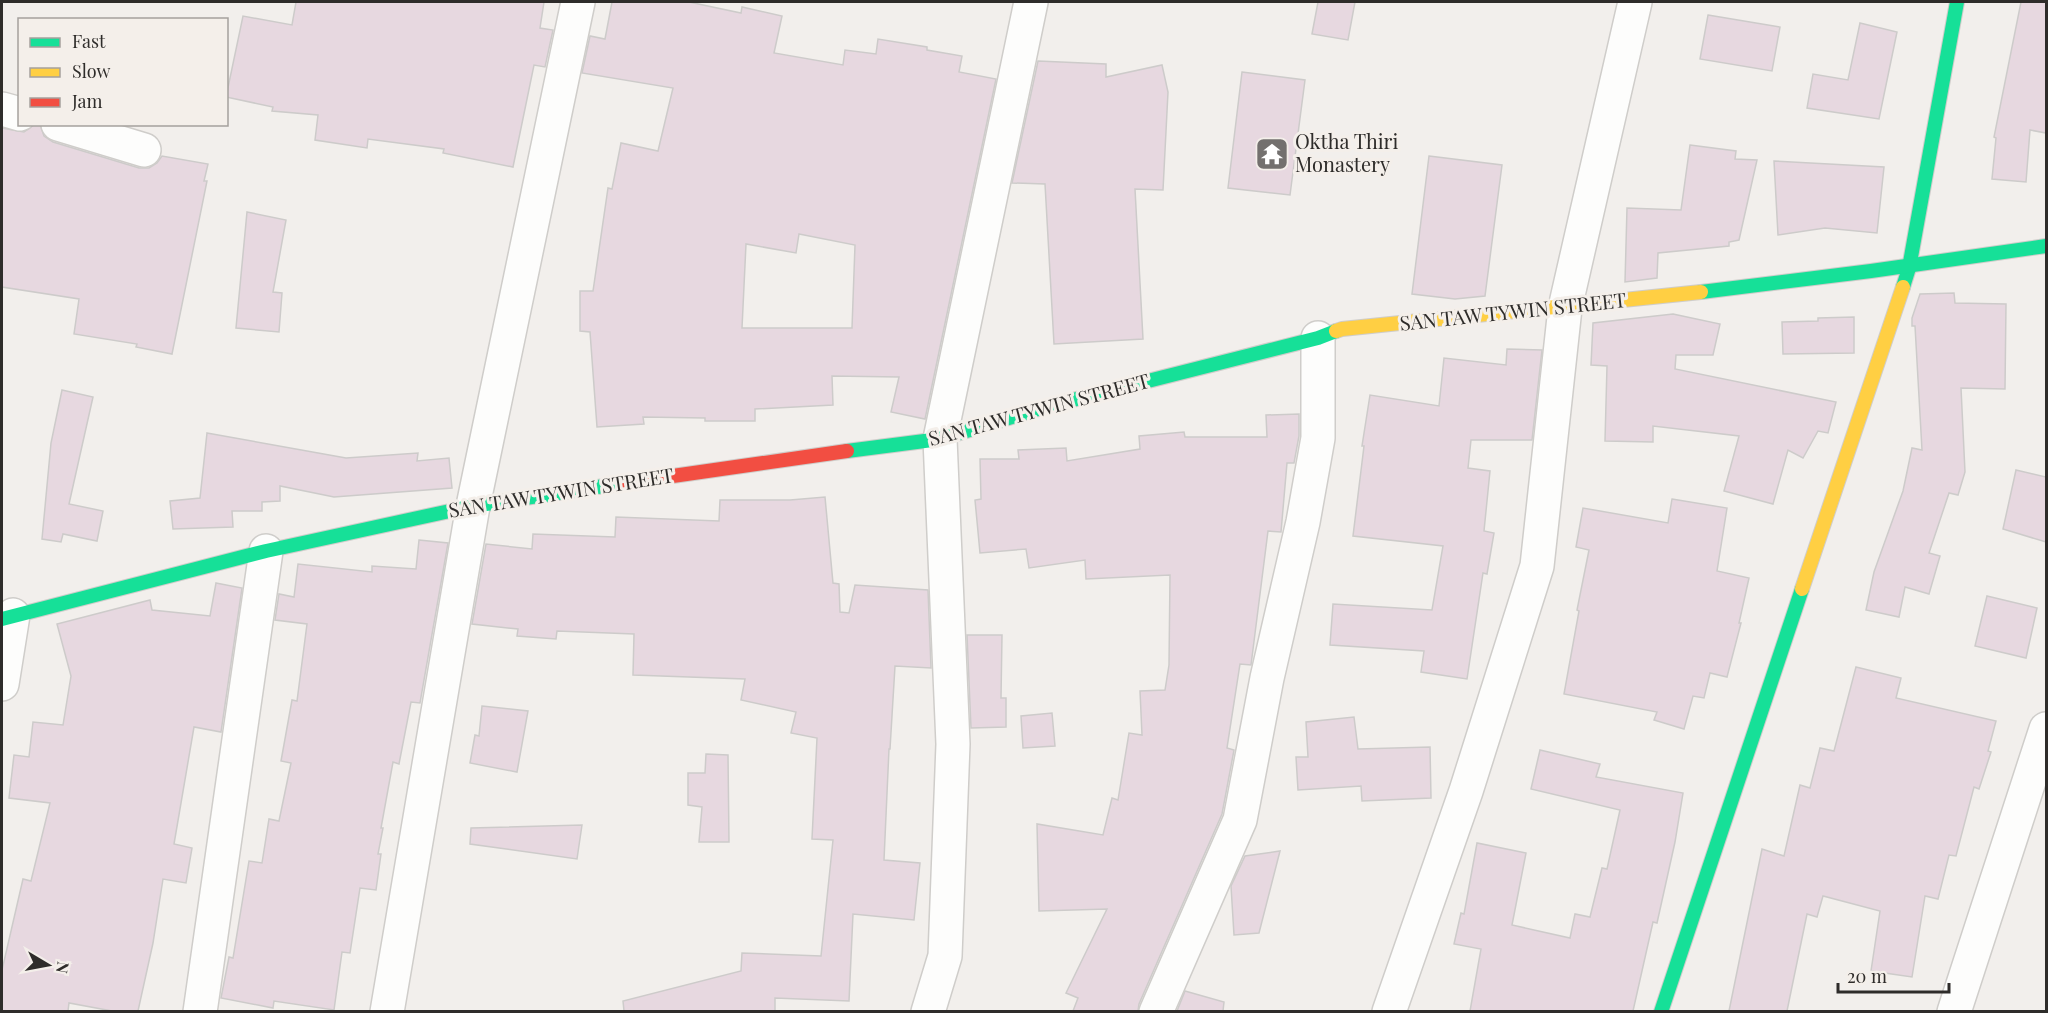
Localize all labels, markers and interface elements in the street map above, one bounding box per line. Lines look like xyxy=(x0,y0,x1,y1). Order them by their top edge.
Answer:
legend xyxy=(18,18,228,126)
text: Fast xyxy=(72,29,106,53)
text: Slow xyxy=(72,59,110,83)
text: Jam xyxy=(71,89,102,113)
place label: Oktha Thiri Monastery xyxy=(1295,127,1398,177)
temple icon: Oktha Thiri Monastery xyxy=(1254,136,1290,172)
street label: SAN TAW TYWIN STREET xyxy=(1398,285,1627,336)
street label: SAN TAW TYWIN STREET xyxy=(925,366,1152,451)
street label: SAN TAW TYWIN STREET xyxy=(446,460,675,523)
north arrow xyxy=(18,935,78,995)
scale bar xyxy=(1838,956,1949,994)
text: N xyxy=(52,960,75,976)
text: 20 m xyxy=(1847,964,1887,988)

